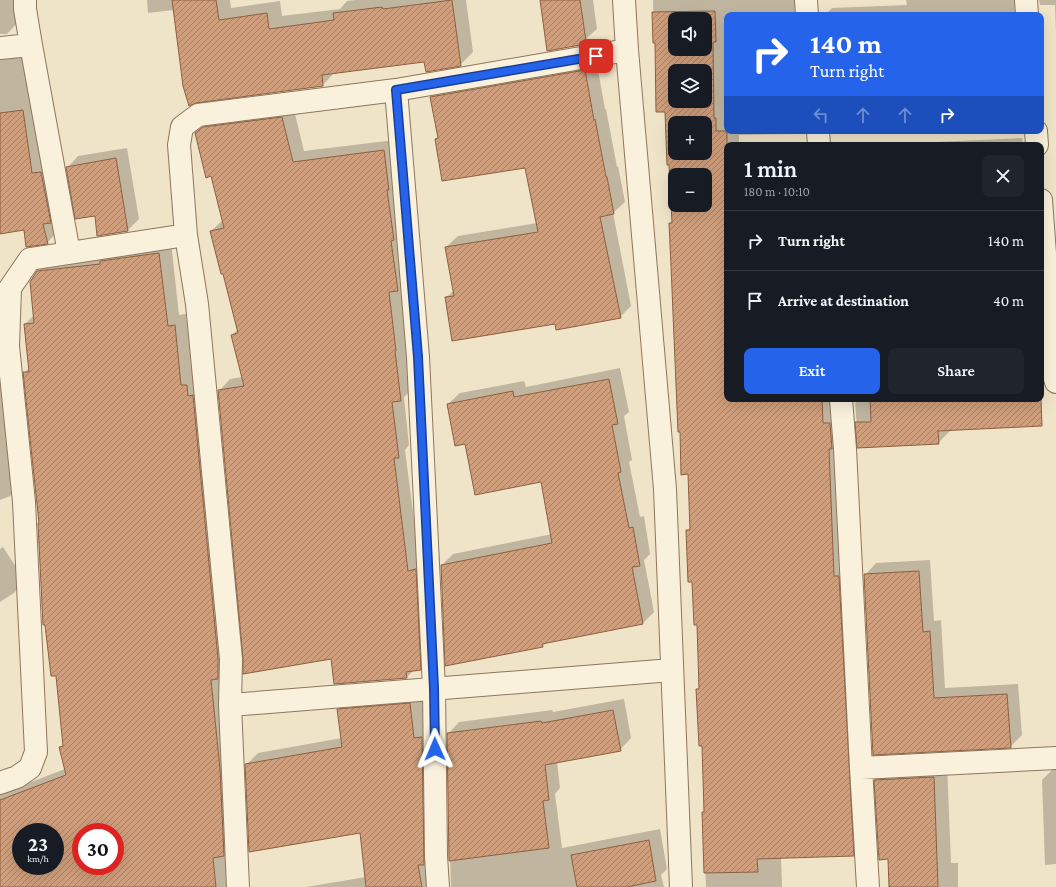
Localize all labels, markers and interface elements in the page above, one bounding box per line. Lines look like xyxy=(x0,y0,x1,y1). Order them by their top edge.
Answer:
map controls xyxy=(668,12,712,212)
button: sound xyxy=(668,12,712,56)
icon: right xyxy=(744,28,796,80)
text: 140 m xyxy=(810,28,882,59)
pin xyxy=(579,39,613,73)
icon: arrive xyxy=(585,45,607,67)
text: Turn right xyxy=(810,61,884,81)
button: layers xyxy=(668,64,712,108)
icon: left xyxy=(810,104,832,126)
icon: ahead xyxy=(852,104,874,126)
icon: ahead xyxy=(894,104,916,126)
icon: right xyxy=(936,104,958,126)
button: + xyxy=(668,116,712,160)
text: 1 min xyxy=(744,155,797,182)
button: close xyxy=(982,155,1024,197)
button: − xyxy=(668,168,712,212)
text: 180 m · 10:10 xyxy=(744,184,810,199)
icon: right xyxy=(744,230,766,252)
text: Turn right xyxy=(778,233,845,249)
text: 140 m xyxy=(988,233,1024,249)
icon: arrive xyxy=(744,290,766,312)
text: Arrive at destination xyxy=(778,293,909,309)
text: 40 m xyxy=(993,293,1024,309)
button: Exit xyxy=(744,348,880,394)
button: Share xyxy=(888,348,1024,394)
position arrow xyxy=(414,728,456,770)
speed limit sign: 30 xyxy=(72,823,124,875)
text: 23 xyxy=(28,833,48,855)
text: km/h xyxy=(27,853,49,864)

